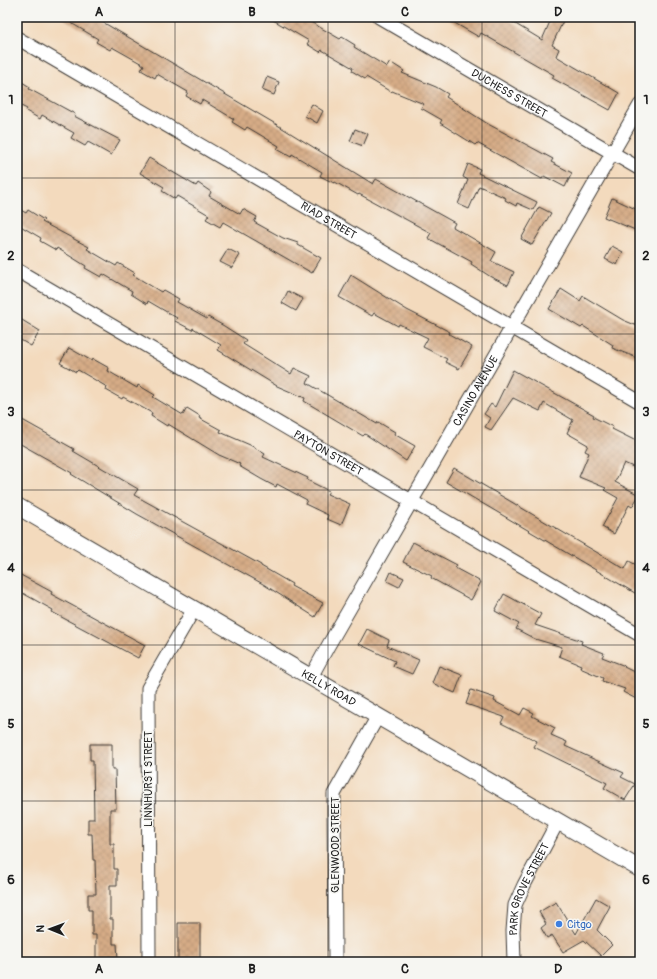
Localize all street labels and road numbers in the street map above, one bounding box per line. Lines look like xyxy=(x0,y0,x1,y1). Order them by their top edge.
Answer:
street label: DUCHESS STREET xyxy=(469,66,550,120)
street label: RIAD STREET xyxy=(298,199,359,241)
street label: CASINO AVENUE xyxy=(450,353,501,428)
street label: PAYTON STREET xyxy=(292,427,365,478)
street label: KELLY ROAD xyxy=(299,667,359,709)
street label: LINNHURST STREET xyxy=(142,731,155,827)
street label: GLENWOOD STREET xyxy=(329,797,342,893)
street label: PARK GROVE STREET xyxy=(506,841,552,936)

